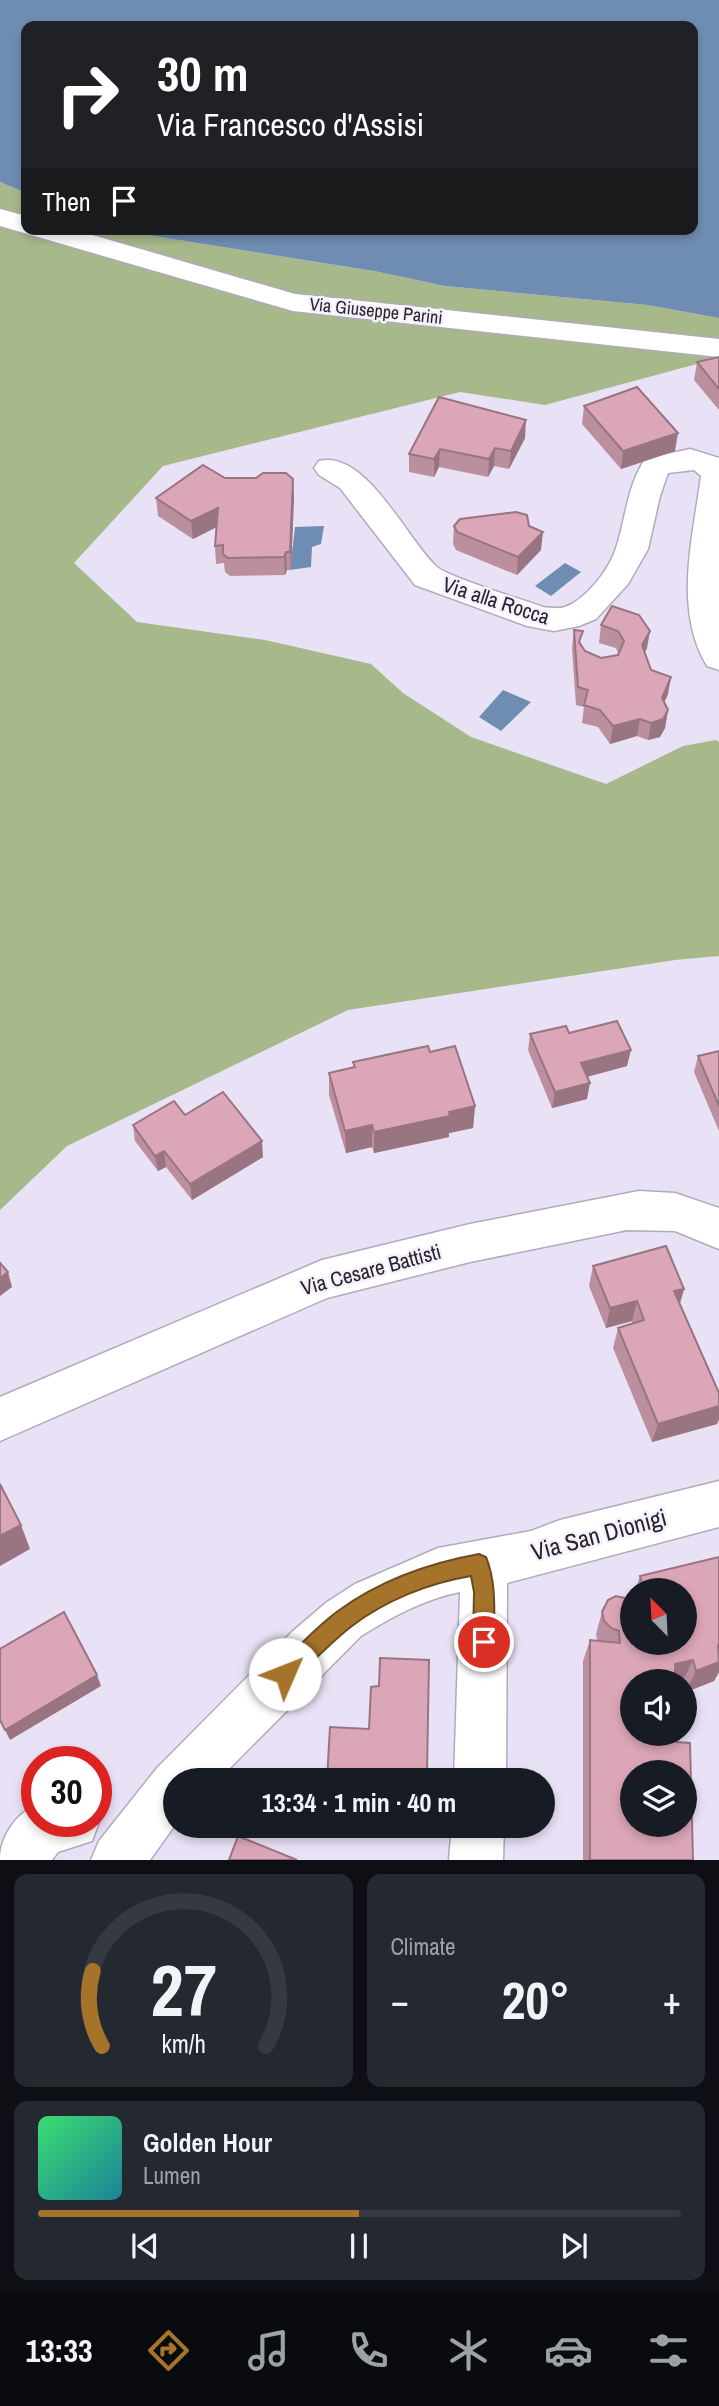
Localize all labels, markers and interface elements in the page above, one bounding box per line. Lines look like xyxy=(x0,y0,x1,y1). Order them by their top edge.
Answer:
text: 30 m xyxy=(157,40,249,106)
icon: right xyxy=(42,49,133,140)
text: Via Francesco d'Assisi xyxy=(157,103,424,146)
icon: arrive xyxy=(105,182,143,220)
text: Then xyxy=(42,184,91,219)
street label: Via Giuseppe Parini xyxy=(308,291,444,330)
street label: Via alla Rocca xyxy=(439,570,554,632)
street label: Via Cesare Battisti xyxy=(297,1237,444,1302)
street label: Via San Dionigi xyxy=(528,1501,670,1567)
north arrow xyxy=(620,1578,696,1656)
map controls xyxy=(620,1578,697,1837)
pin xyxy=(454,1612,514,1672)
icon: arrive xyxy=(465,1623,503,1661)
position arrow xyxy=(248,1637,322,1711)
button: sound xyxy=(620,1669,697,1746)
speed limit sign: 30 xyxy=(21,1746,112,1837)
button: layers xyxy=(620,1760,697,1837)
text: 13:34 · 1 min · 40 m xyxy=(262,1785,456,1820)
text: Climate xyxy=(391,1931,455,1962)
text: 27 xyxy=(150,1942,216,2040)
text: 20° xyxy=(502,1965,570,2035)
text: − xyxy=(391,1975,409,2026)
text: + xyxy=(663,1975,681,2026)
text: km/h xyxy=(161,2027,205,2061)
text: Golden Hour xyxy=(143,2125,272,2160)
text: Lumen xyxy=(143,2160,201,2191)
icon: previous xyxy=(126,2227,164,2265)
icon: pause xyxy=(340,2227,378,2265)
icon: next xyxy=(555,2227,593,2265)
icon: directions xyxy=(144,2326,193,2375)
icon: music xyxy=(244,2326,293,2375)
icon: phone xyxy=(344,2326,393,2375)
icon: climate xyxy=(444,2326,493,2375)
icon: car xyxy=(544,2326,593,2375)
icon: filters xyxy=(644,2326,693,2375)
text: 13:33 xyxy=(26,2329,93,2372)

